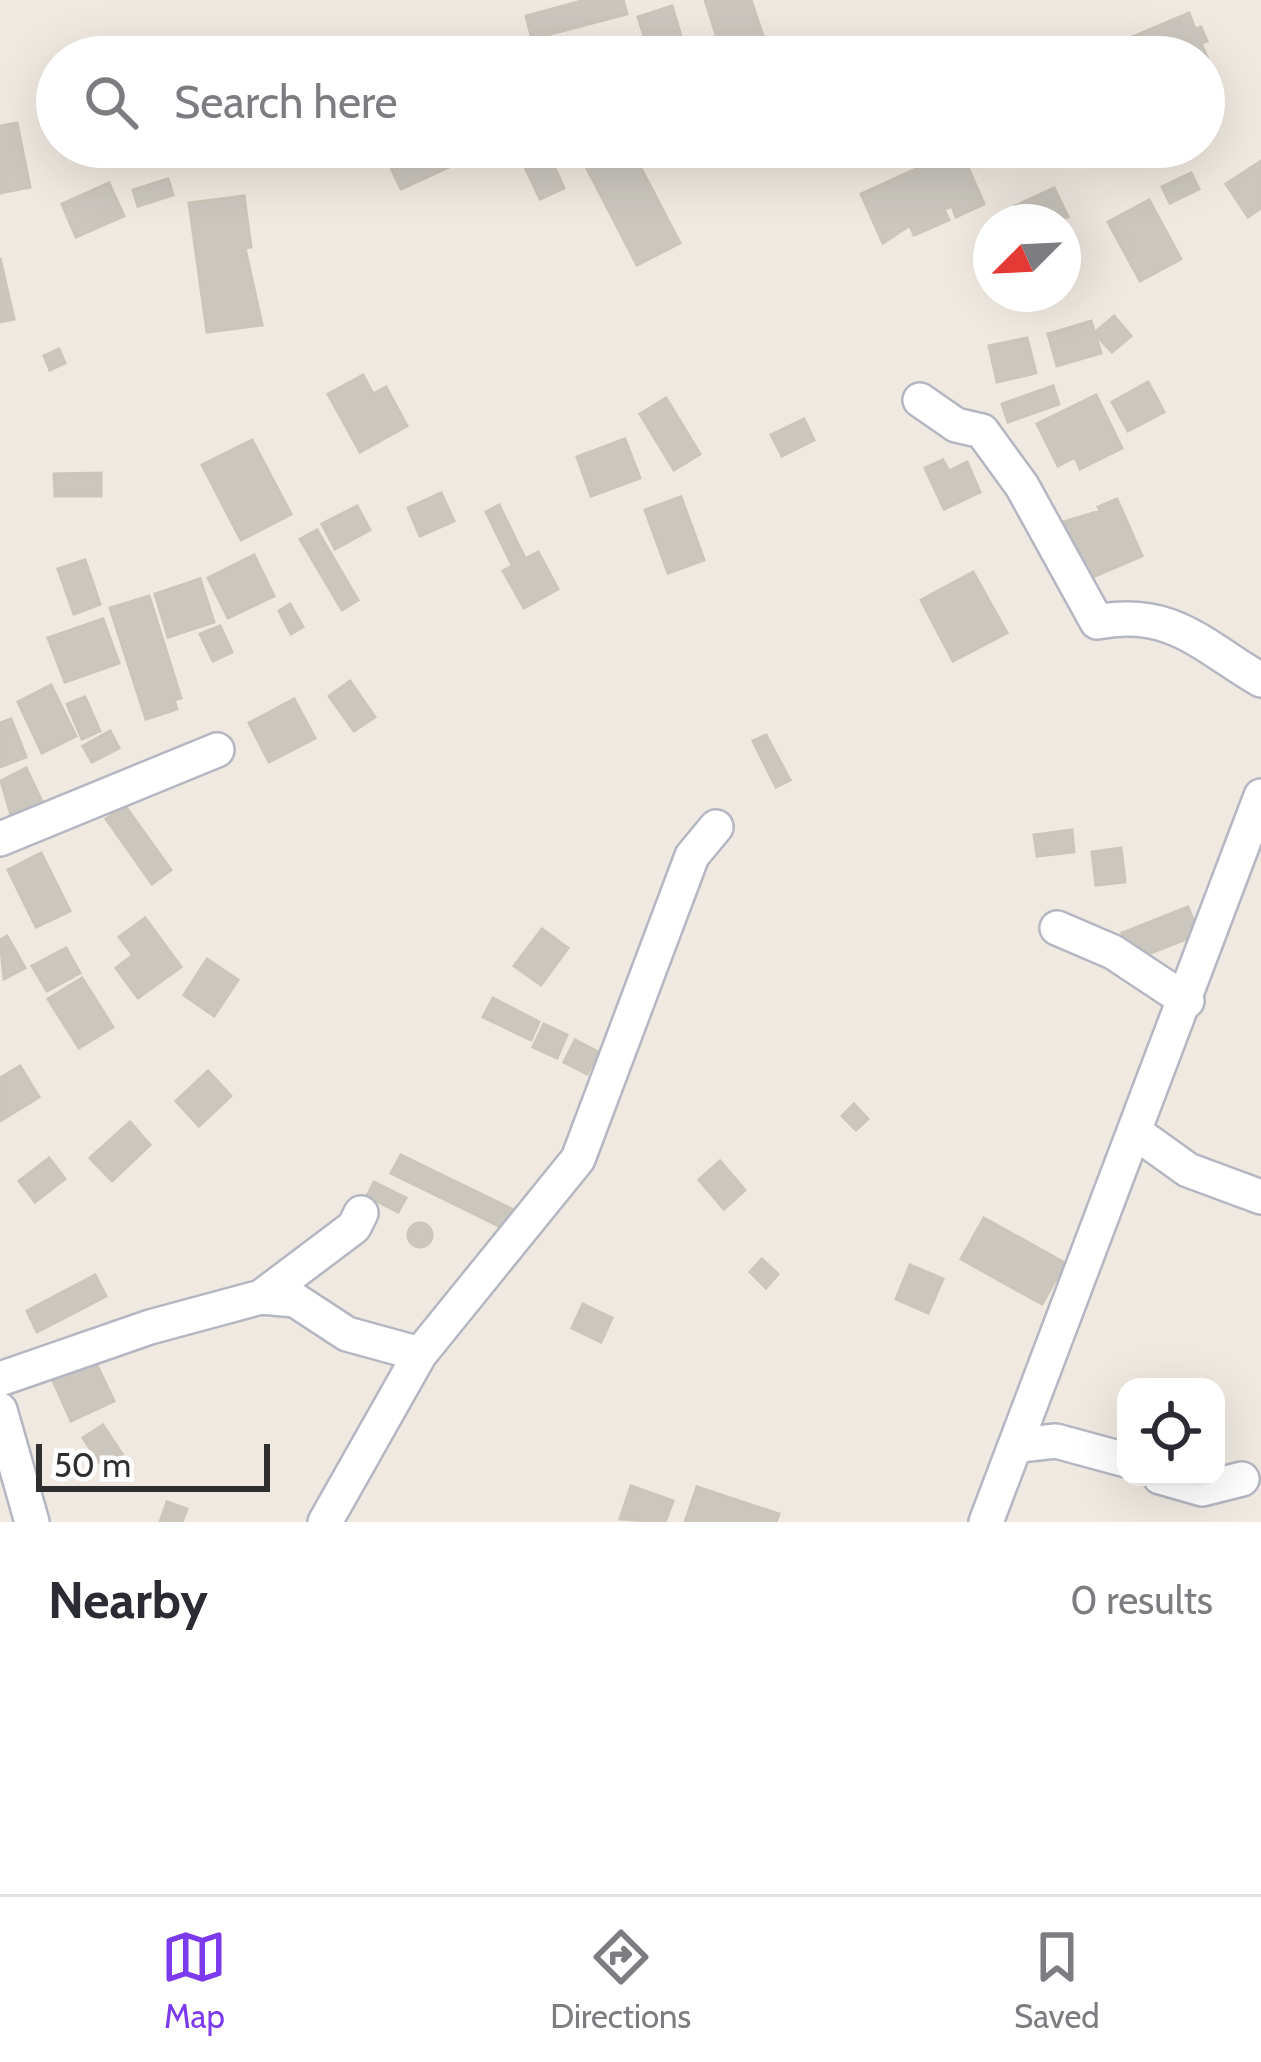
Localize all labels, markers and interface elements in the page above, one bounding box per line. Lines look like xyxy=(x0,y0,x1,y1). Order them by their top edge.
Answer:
search box xyxy=(36,36,1225,168)
icon: search xyxy=(78,69,144,135)
text: Search here xyxy=(174,75,398,129)
north arrow xyxy=(973,204,1081,312)
map controls xyxy=(1117,1378,1225,1486)
button: locate xyxy=(1117,1378,1225,1486)
scale bar xyxy=(36,1438,270,1491)
text: 50 m xyxy=(54,1445,131,1485)
text: Nearby xyxy=(48,1569,208,1631)
text: 0 results xyxy=(1070,1576,1213,1624)
tab: Map xyxy=(161,1924,227,2036)
tab: Directions xyxy=(550,1924,691,2036)
tab: Saved xyxy=(1014,1924,1100,2036)

